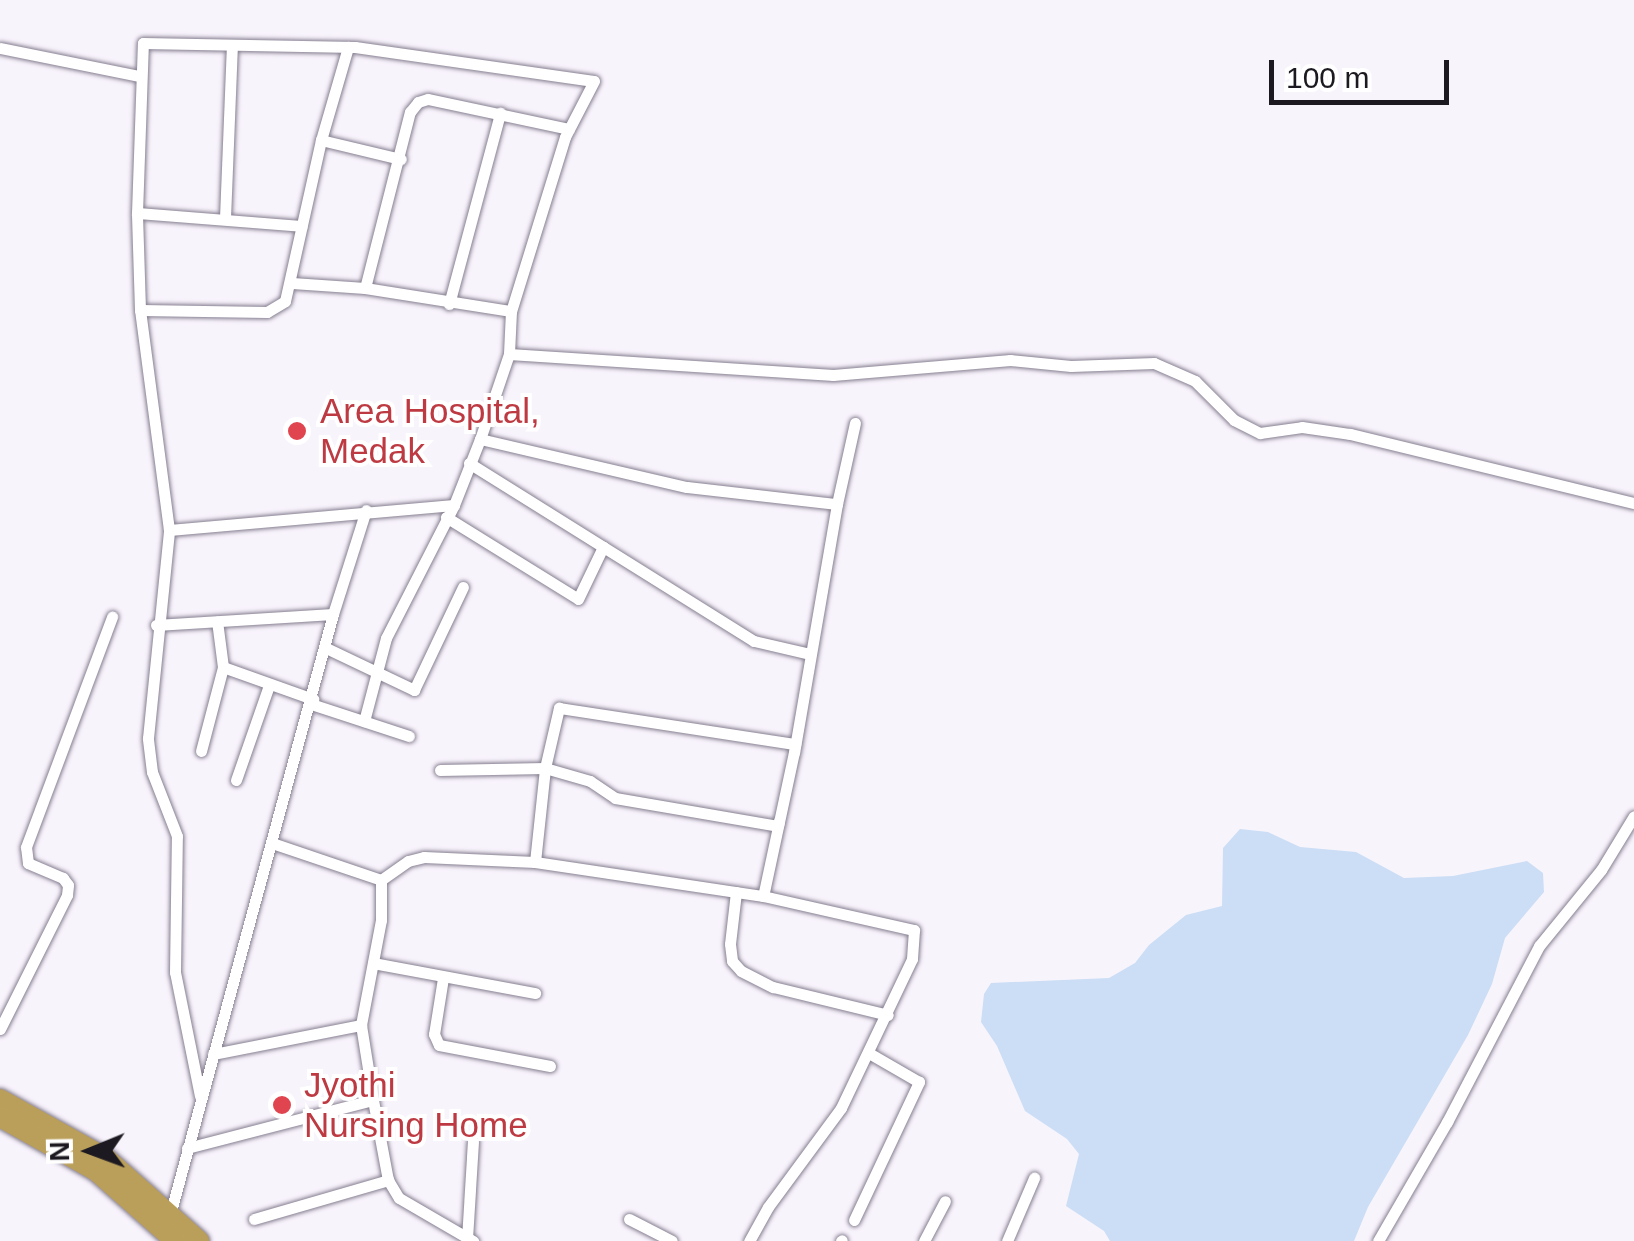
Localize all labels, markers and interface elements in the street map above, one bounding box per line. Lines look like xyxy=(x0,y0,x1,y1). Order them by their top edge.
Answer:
scale bar xyxy=(1274,40,1454,102)
text: 100 m xyxy=(1286,61,1369,94)
place label: Area Hospital, Medak xyxy=(320,390,540,472)
marker: Area Hospital, Medak xyxy=(284,418,310,444)
place label: Jyothi Nursing Home xyxy=(304,1064,528,1146)
marker: Jyothi Nursing Home xyxy=(269,1092,295,1118)
north arrow xyxy=(40,1101,140,1201)
text: N xyxy=(44,1141,75,1162)

